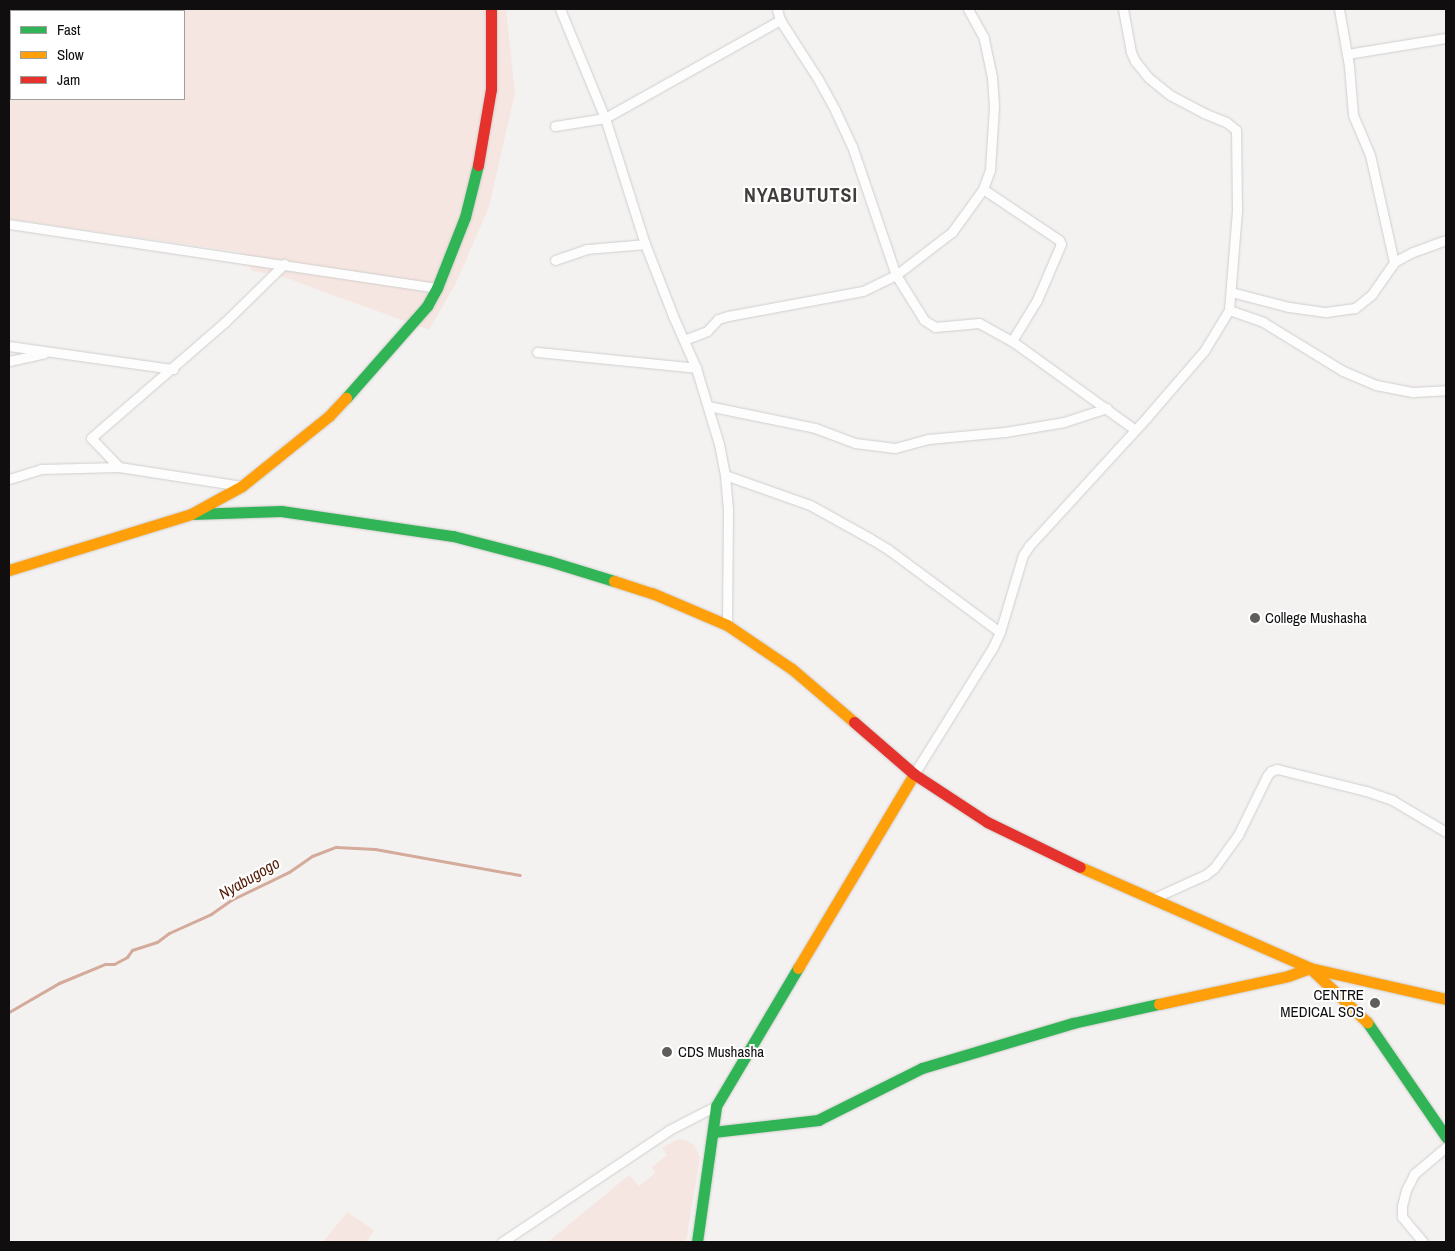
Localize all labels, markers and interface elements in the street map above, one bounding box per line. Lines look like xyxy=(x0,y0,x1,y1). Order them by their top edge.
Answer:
legend xyxy=(10,10,185,100)
text: Fast xyxy=(57,19,80,40)
text: Slow xyxy=(57,44,84,65)
text: Jam xyxy=(57,69,80,90)
district label: NYABUTUTSI xyxy=(743,182,859,206)
place label: College Mushasha xyxy=(1265,609,1367,627)
marker: College Mushasha xyxy=(1249,612,1261,624)
water label: Nyabugogo xyxy=(215,853,283,903)
place label: CENTRE MEDICAL SOS xyxy=(1280,985,1364,1020)
marker: CENTRE MEDICAL SOS xyxy=(1368,996,1382,1010)
place label: CDS Mushasha xyxy=(678,1043,764,1061)
marker: CDS Mushasha xyxy=(660,1045,674,1059)

